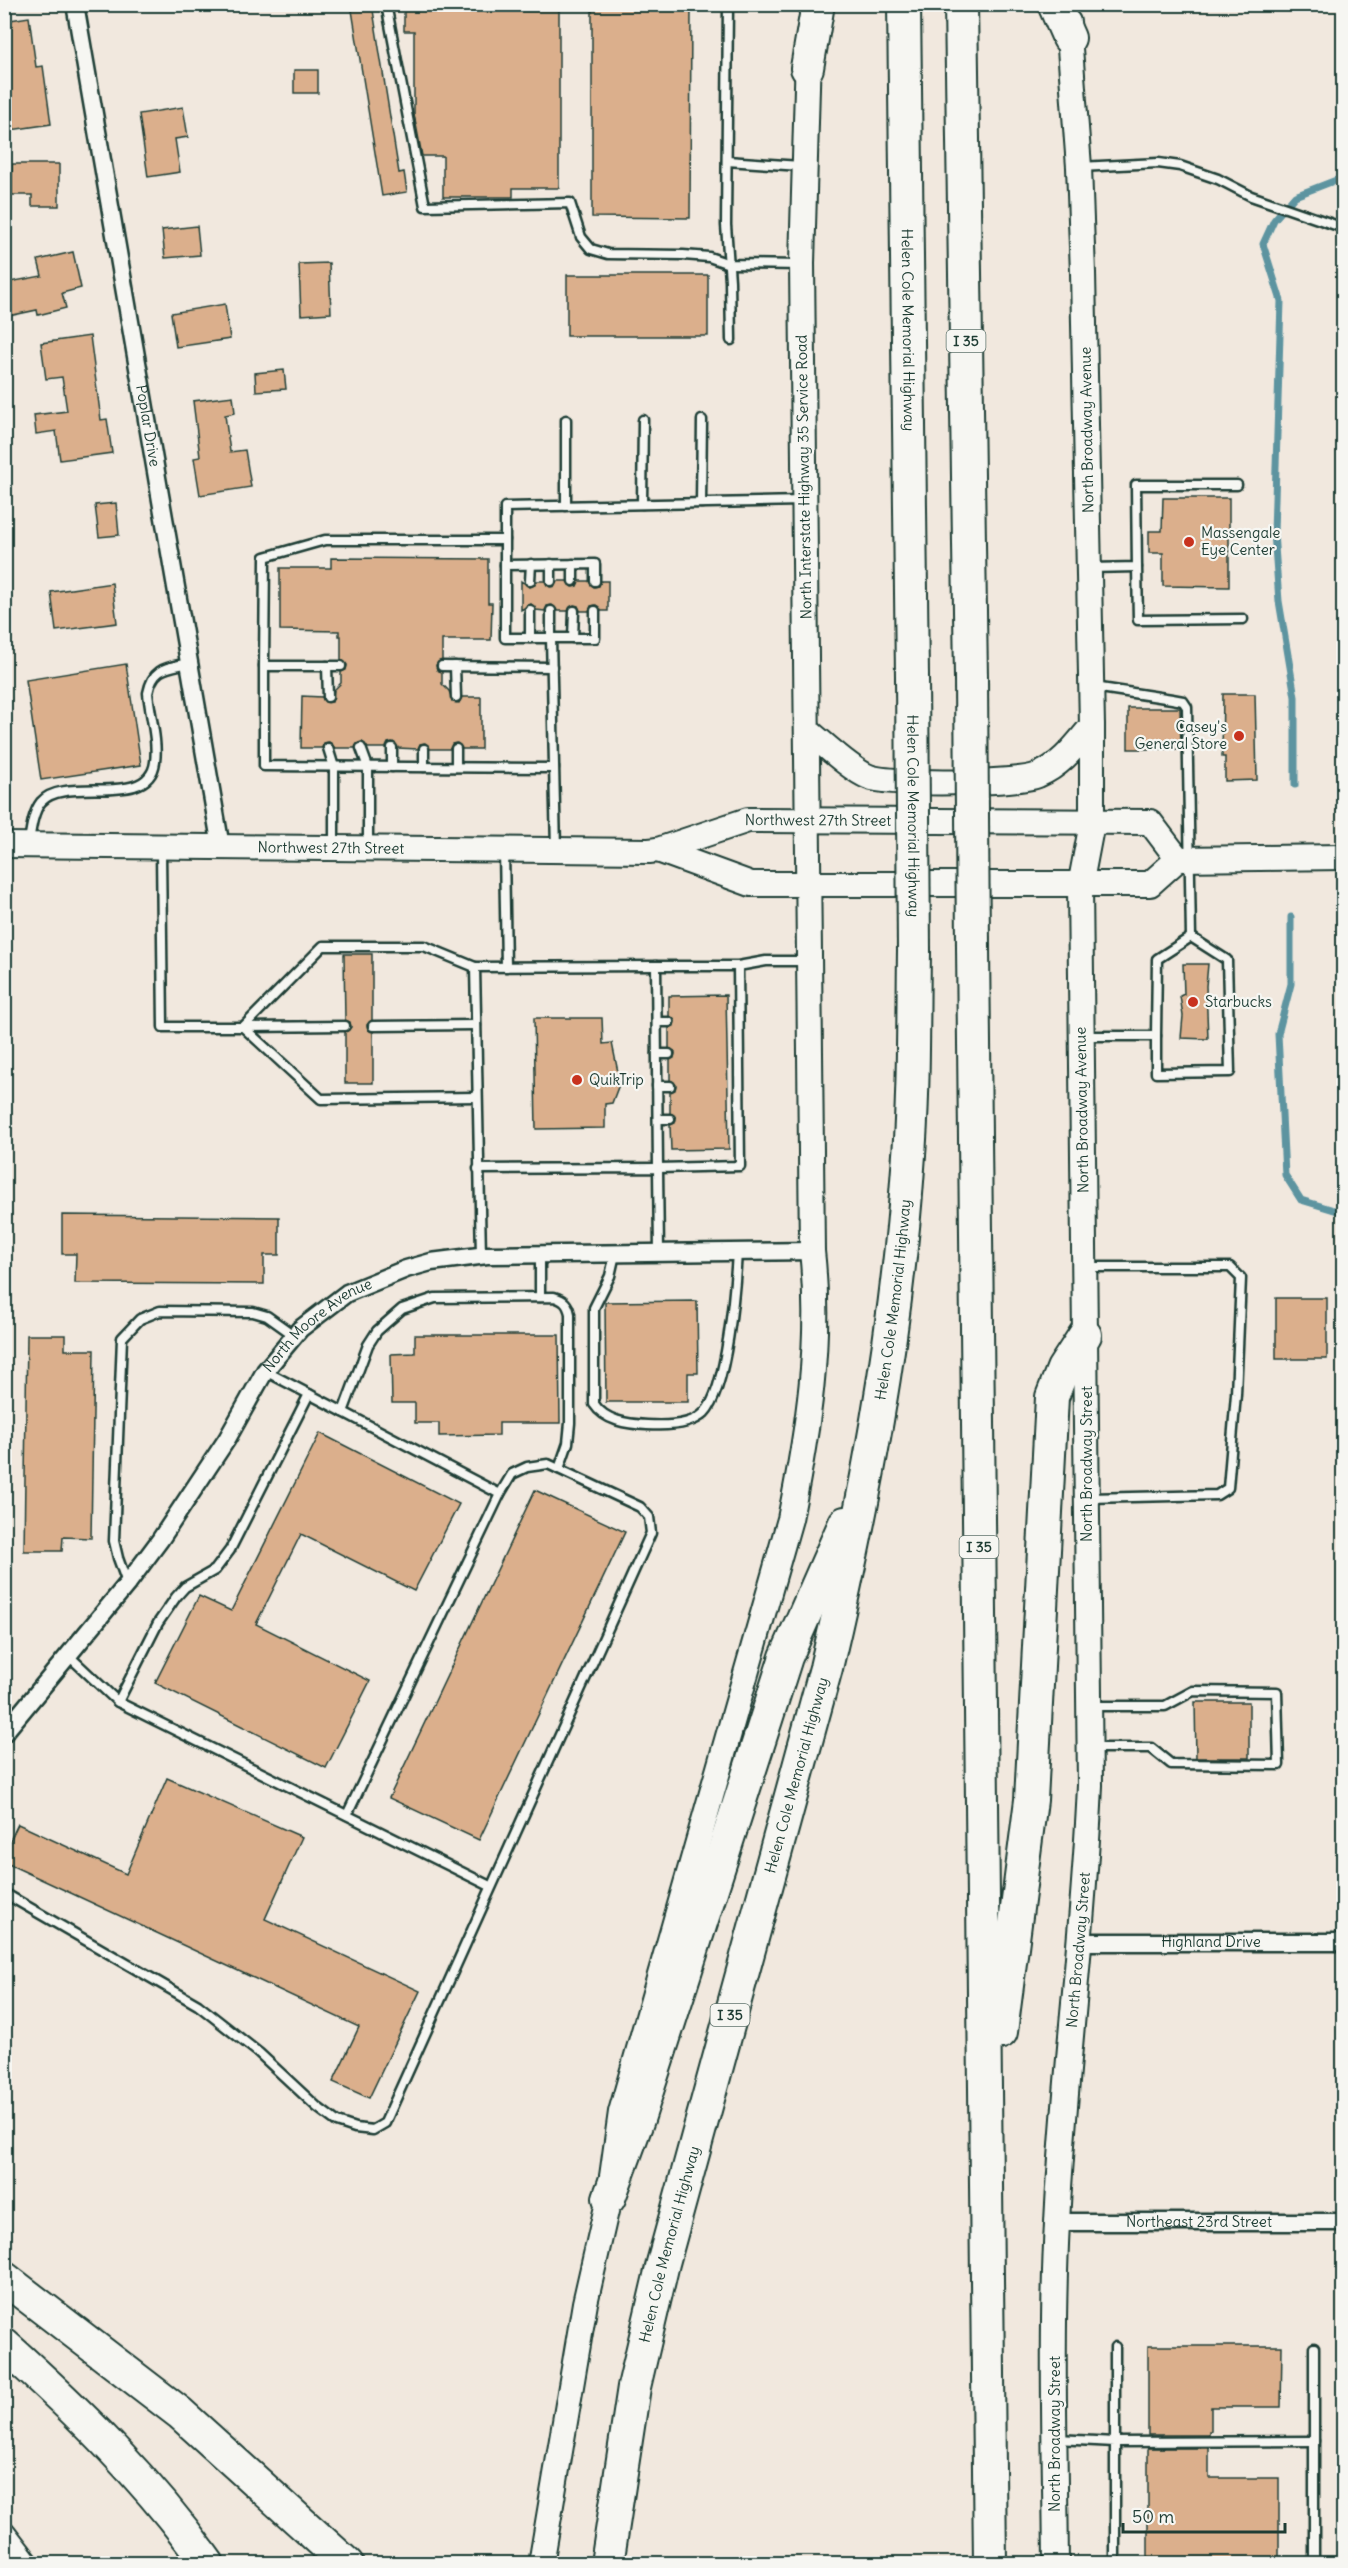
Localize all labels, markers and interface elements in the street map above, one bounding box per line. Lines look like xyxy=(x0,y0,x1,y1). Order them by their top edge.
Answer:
street label: Helen Cole Memorial Highway xyxy=(898,229,919,431)
road number: I 35 xyxy=(946,330,986,352)
street label: North Interstate Highway 35 Service Road xyxy=(792,334,815,619)
street label: North Broadway Avenue xyxy=(1076,347,1097,513)
street label: Poplar Drive xyxy=(132,383,165,468)
place label: Massengale Eye Center xyxy=(1201,523,1280,559)
marker: Massengale Eye Center xyxy=(1182,535,1196,549)
street label: Helen Cole Memorial Highway xyxy=(903,715,924,917)
place label: Casey's General Store xyxy=(1135,717,1227,753)
marker: Casey's General Store xyxy=(1232,729,1246,743)
street label: Northwest 27th Street xyxy=(745,810,891,830)
street label: Northwest 27th Street xyxy=(258,837,404,858)
place label: Starbucks xyxy=(1205,992,1272,1011)
marker: Starbucks xyxy=(1186,995,1200,1009)
street label: North Broadway Avenue xyxy=(1071,1027,1092,1193)
place label: QuikTrip xyxy=(589,1070,644,1089)
marker: QuikTrip xyxy=(570,1073,584,1087)
street label: Helen Cole Memorial Highway xyxy=(870,1198,915,1401)
street label: North Moore Avenue xyxy=(258,1274,375,1376)
street label: North Broadway Street xyxy=(1077,1386,1096,1542)
road number: I 35 xyxy=(960,1536,998,1558)
street label: Helen Cole Memorial Highway xyxy=(760,1675,832,1875)
street label: North Broadway Street xyxy=(1062,1871,1094,2029)
street label: Highland Drive xyxy=(1161,1932,1261,1951)
road number: I 35 xyxy=(710,2004,750,2026)
street label: Helen Cole Memorial Highway xyxy=(635,2144,704,2345)
street label: Northeast 23rd Street xyxy=(1126,2212,1272,2231)
street label: North Broadway Street xyxy=(1045,2356,1064,2512)
scale bar xyxy=(1123,2496,1285,2534)
text: 50 m xyxy=(1132,2505,1174,2528)

